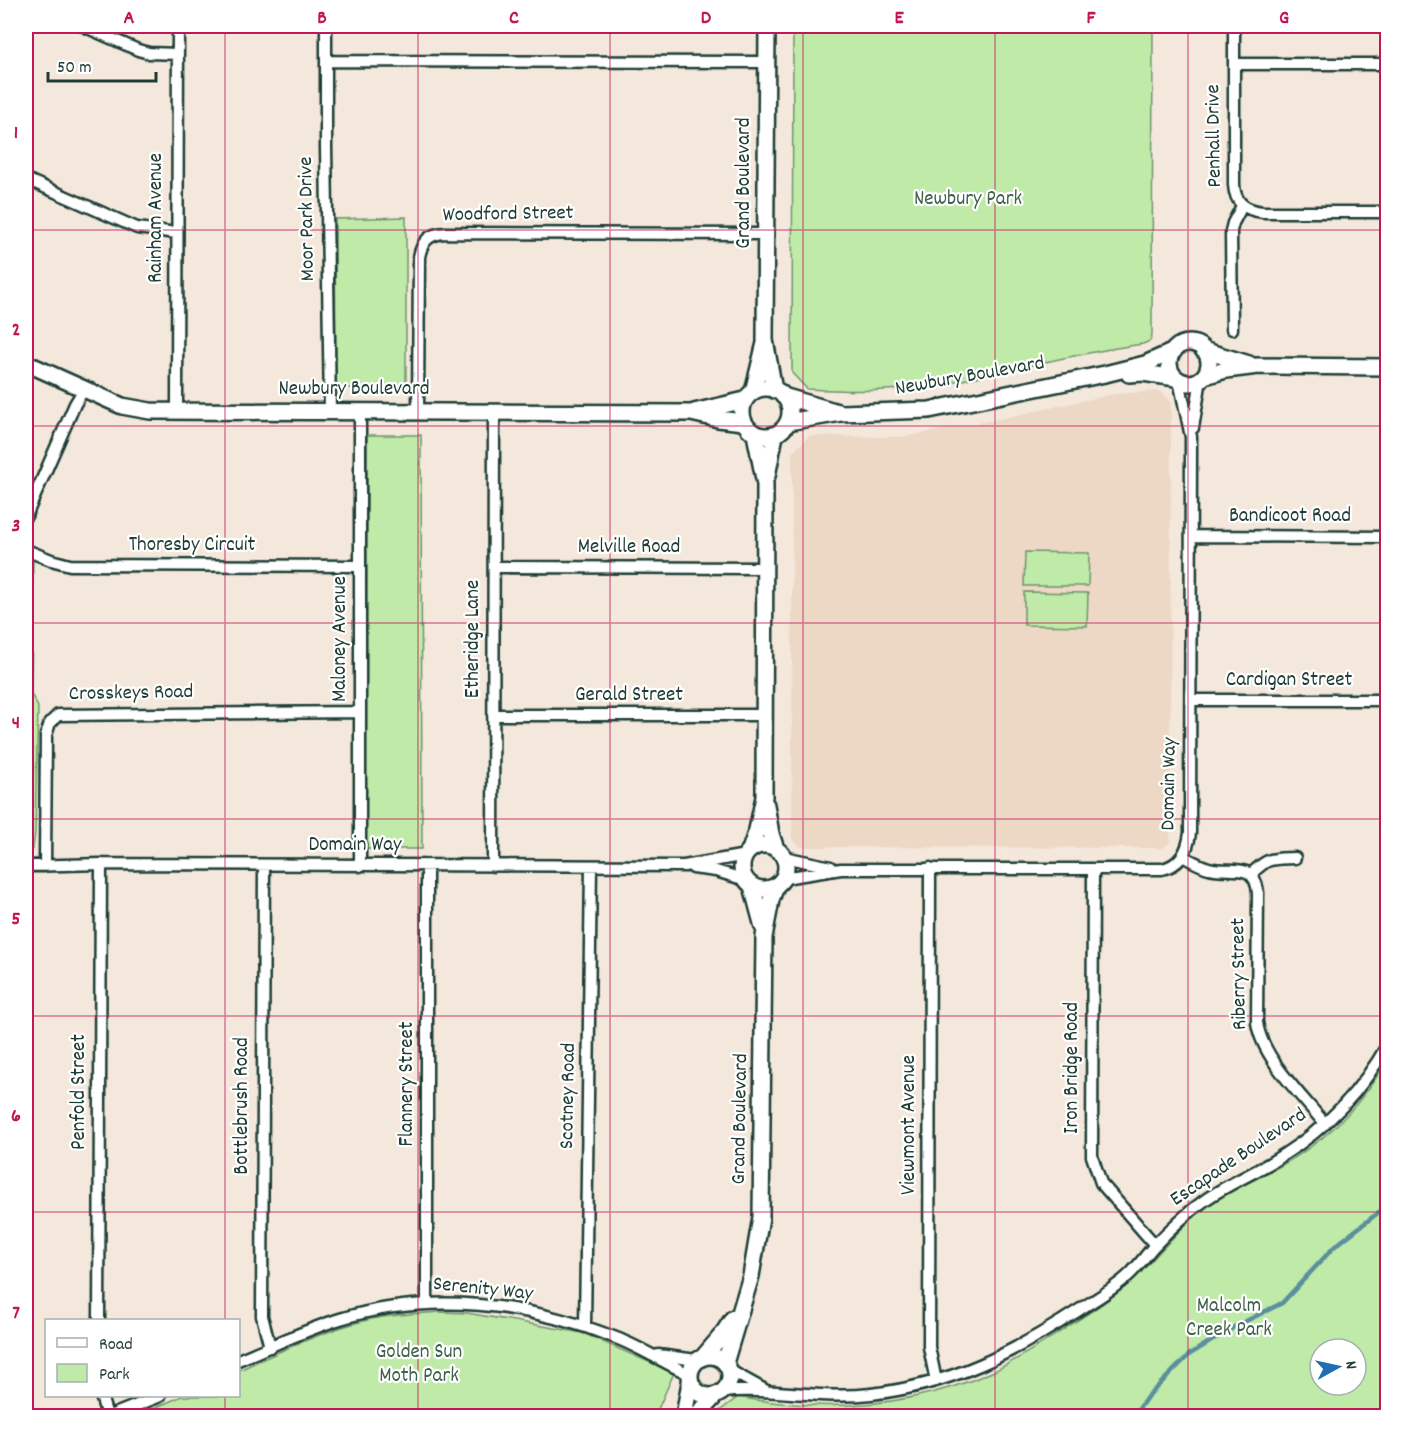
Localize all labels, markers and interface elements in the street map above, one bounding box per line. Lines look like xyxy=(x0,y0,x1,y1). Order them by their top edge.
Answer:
text: A xyxy=(124,5,135,33)
text: B xyxy=(317,5,327,33)
text: C xyxy=(509,5,519,33)
text: D xyxy=(701,5,712,33)
text: E xyxy=(894,5,904,33)
text: F xyxy=(1087,5,1097,33)
text: G xyxy=(1279,5,1289,33)
scale bar xyxy=(48,45,156,83)
text: 50 m xyxy=(57,56,92,81)
street label: Penhall Drive xyxy=(1199,84,1231,188)
street label: Grand Boulevard xyxy=(730,117,760,249)
text: 1 xyxy=(14,120,18,148)
street label: Rainham Avenue xyxy=(142,153,172,283)
street label: Moor Park Drive xyxy=(292,156,324,282)
park label: Newbury Park xyxy=(914,185,1022,215)
street label: Woodford Street xyxy=(442,199,574,231)
text: 2 xyxy=(12,317,20,345)
street label: Newbury Boulevard xyxy=(893,349,1047,405)
street label: Newbury Boulevard xyxy=(278,375,430,405)
street label: Bandicoot Road xyxy=(1229,502,1351,532)
text: 3 xyxy=(12,513,20,541)
street label: Thoresby Circuit xyxy=(129,531,256,561)
street label: Melville Road xyxy=(578,533,680,563)
street label: Maloney Avenue xyxy=(326,576,356,702)
street label: Etheridge Lane xyxy=(459,580,489,698)
street label: Cardigan Street xyxy=(1226,666,1352,696)
street label: Crosskeys Road xyxy=(69,678,193,710)
street label: Gerald Street xyxy=(575,681,683,711)
text: 4 xyxy=(12,710,20,738)
street label: Domain Way xyxy=(1154,737,1186,831)
street label: Domain Way xyxy=(308,831,402,861)
text: 5 xyxy=(11,906,21,934)
street label: Riberry Street xyxy=(1224,917,1256,1030)
street label: Iron Bridge Road xyxy=(1058,1002,1088,1134)
street label: Flannery Street xyxy=(393,1021,423,1147)
street label: Penfold Street xyxy=(65,1034,95,1150)
street label: Bottlebrush Road xyxy=(228,1037,258,1175)
street label: Scotney Road xyxy=(553,1043,585,1149)
street label: Grand Boulevard xyxy=(725,1053,757,1185)
street label: Viewmont Avenue xyxy=(895,1055,925,1195)
street label: Escapade Boulevard xyxy=(1165,1101,1313,1215)
text: 6 xyxy=(11,1103,21,1131)
street label: Serenity Way xyxy=(431,1270,535,1310)
park label: Malcolm Creek Park xyxy=(1186,1292,1272,1346)
text: 7 xyxy=(12,1300,20,1328)
legend xyxy=(45,1319,240,1397)
text: Road xyxy=(99,1333,133,1358)
north arrow xyxy=(1308,1337,1368,1397)
park label: Golden Sun Moth Park xyxy=(376,1338,462,1392)
text: N xyxy=(1338,1360,1362,1371)
text: Park xyxy=(99,1363,130,1388)

